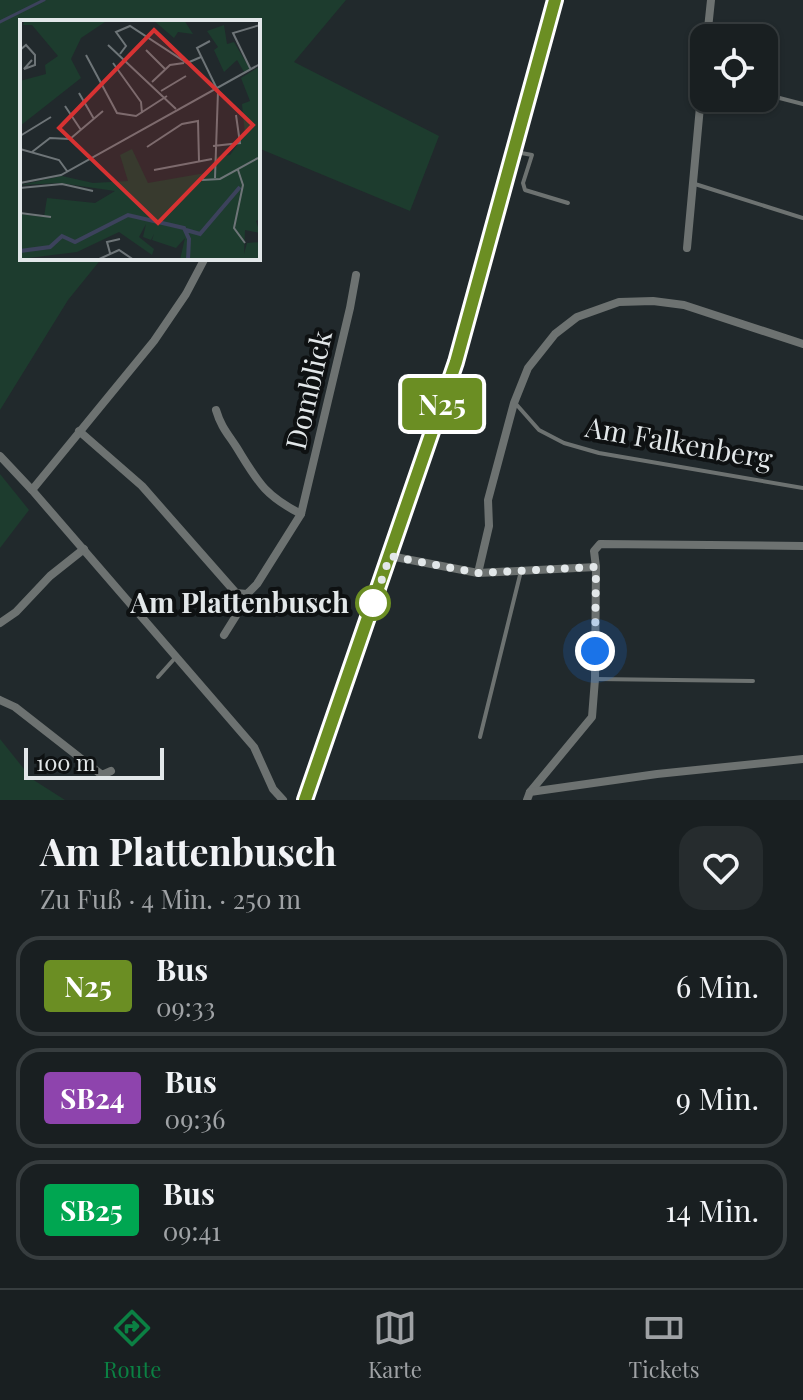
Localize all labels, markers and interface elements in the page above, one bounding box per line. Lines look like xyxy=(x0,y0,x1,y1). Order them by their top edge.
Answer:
inset map xyxy=(20,20,260,260)
map controls xyxy=(690,24,778,112)
button: locate xyxy=(690,24,778,112)
street label: Domblick xyxy=(276,326,339,453)
line badge: N25 xyxy=(396,378,488,430)
text: N25 xyxy=(418,385,466,422)
street label: Am Falkenberg xyxy=(582,407,776,476)
place label: Am Plattenbusch xyxy=(129,583,349,620)
marker: Am Plattenbusch xyxy=(356,586,390,620)
your location xyxy=(575,631,615,671)
scale bar xyxy=(24,744,164,780)
text: 100 m xyxy=(36,747,96,777)
text: Am Plattenbusch xyxy=(40,825,337,876)
button: heart xyxy=(679,826,763,910)
text: Zu Fuß · 4 Min. · 250 m xyxy=(40,881,301,916)
text: Bus xyxy=(156,949,208,989)
text: 6 Min. xyxy=(676,966,759,1006)
text: N25 xyxy=(64,967,112,1004)
text: 09:33 xyxy=(156,989,215,1024)
text: Bus xyxy=(165,1061,217,1101)
text: 9 Min. xyxy=(676,1078,759,1118)
text: SB24 xyxy=(60,1079,125,1116)
text: 09:36 xyxy=(165,1101,226,1136)
text: Bus xyxy=(163,1173,215,1213)
text: 14 Min. xyxy=(665,1190,759,1230)
text: SB25 xyxy=(60,1191,123,1228)
text: 09:41 xyxy=(163,1213,221,1248)
tab: Route xyxy=(103,1306,161,1384)
tab: Karte xyxy=(368,1306,422,1384)
tab: Tickets xyxy=(629,1306,700,1384)

